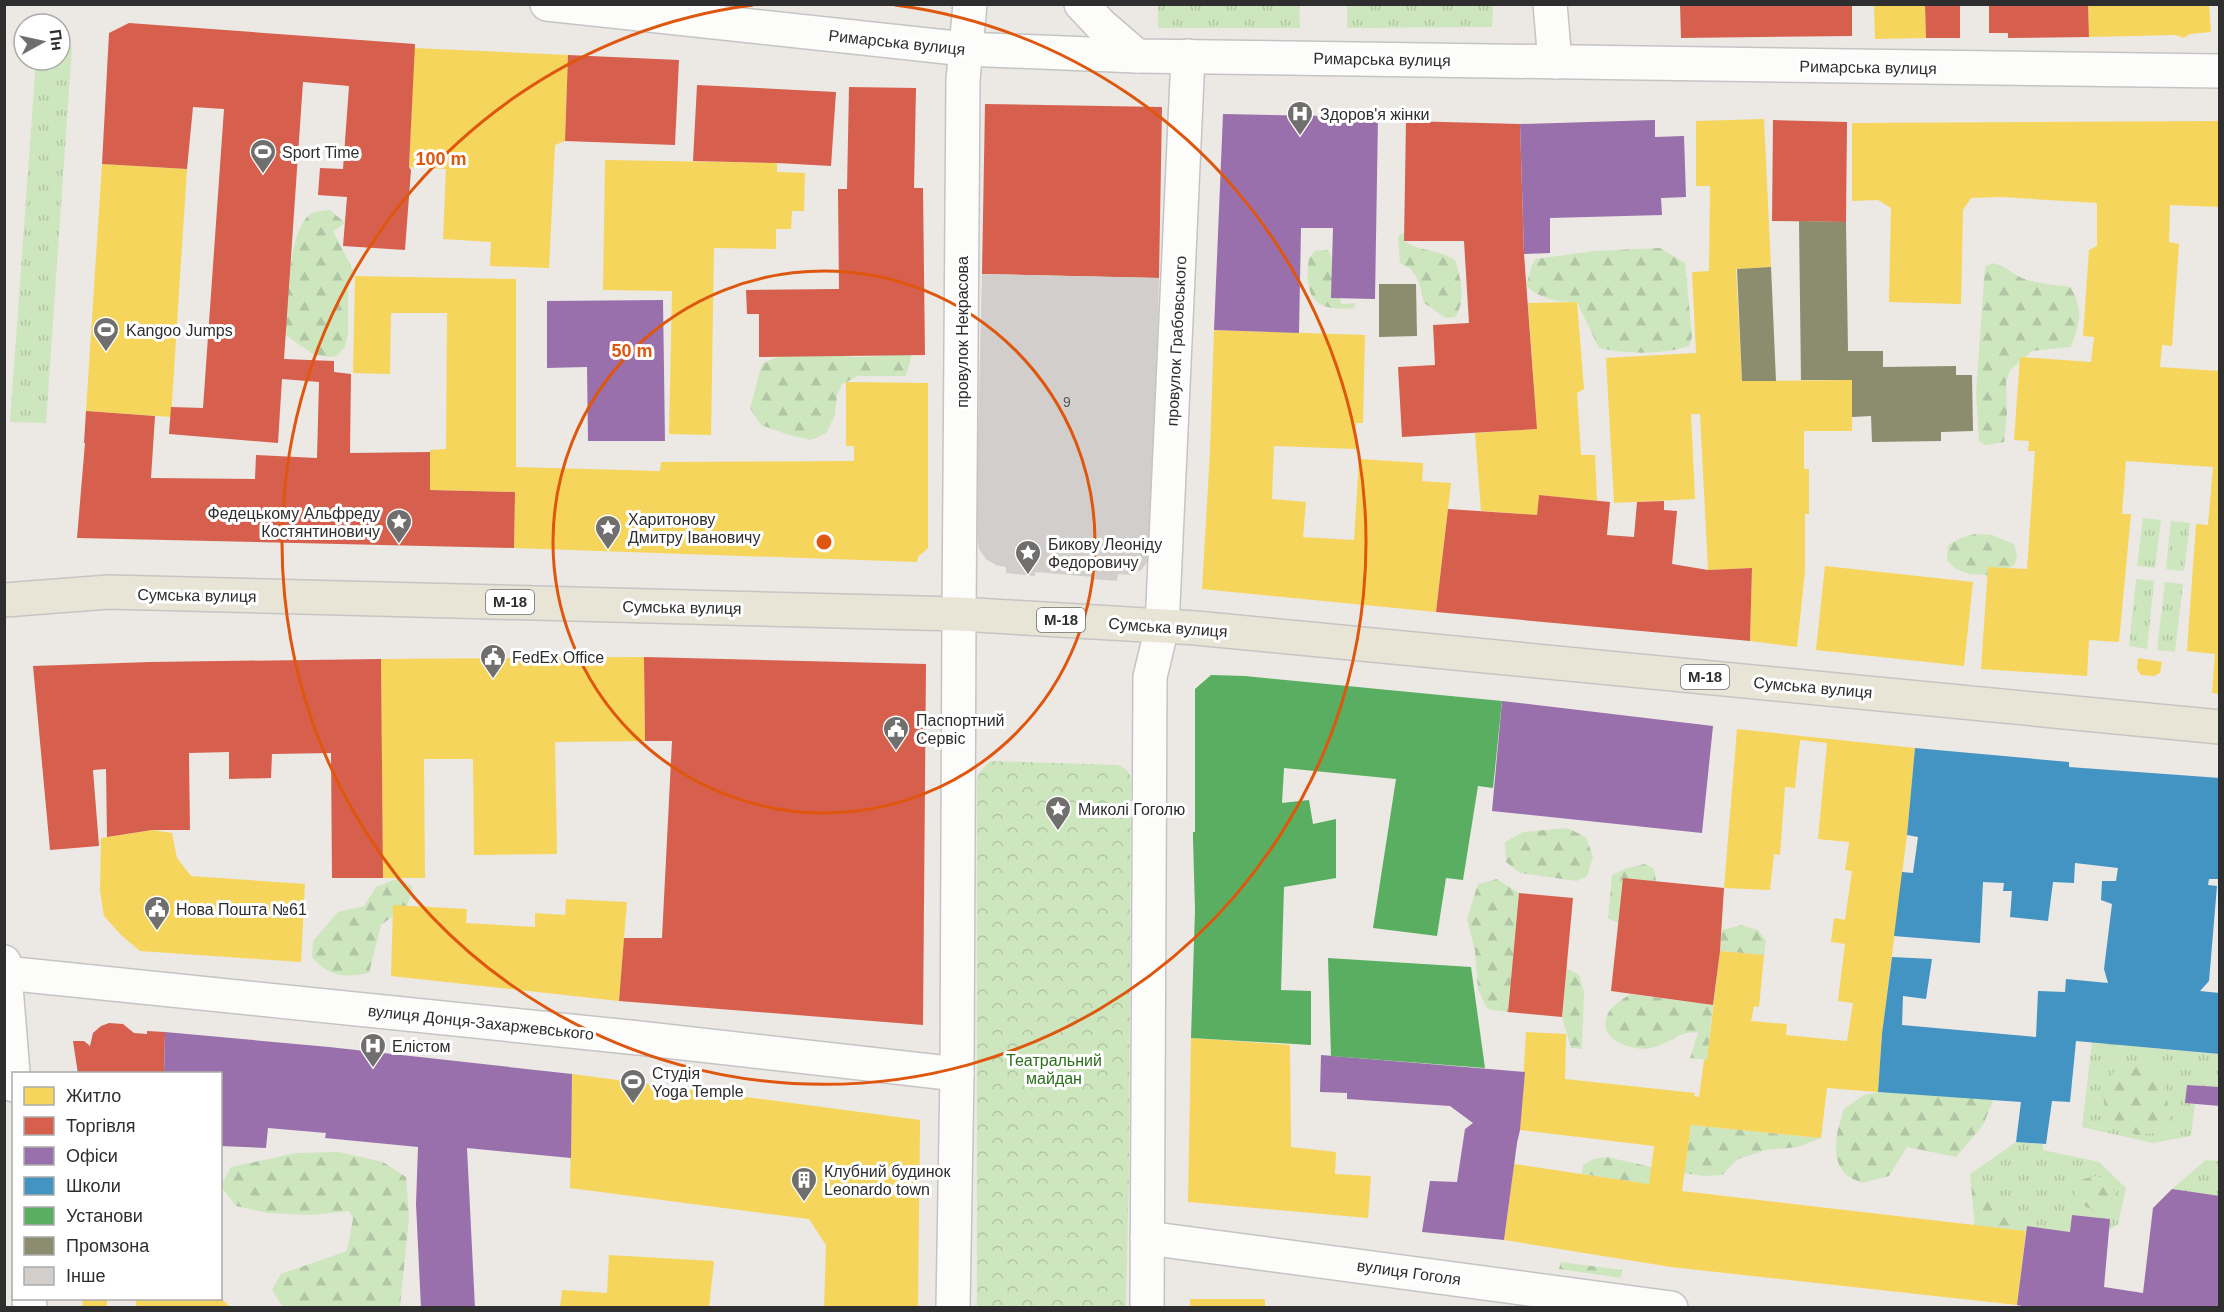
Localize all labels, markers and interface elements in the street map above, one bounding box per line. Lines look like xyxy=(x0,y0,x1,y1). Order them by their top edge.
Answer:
north arrow xyxy=(12,12,72,72)
street label: Римарська вулиця xyxy=(828,27,966,58)
text: Пн xyxy=(46,28,66,52)
street label: Римарська вулиця xyxy=(1313,50,1451,69)
street label: Римарська вулиця xyxy=(1799,58,1937,77)
hospital icon: Здоров'я жінки xyxy=(1285,99,1315,137)
place label: Здоров'я жінки xyxy=(1320,106,1429,123)
sports icon: Sport Time xyxy=(248,137,278,175)
place label: Sport Time xyxy=(282,144,359,161)
text: 100 m xyxy=(415,149,467,169)
street label: провулок Грабовського xyxy=(1164,255,1189,427)
street label: провулок Некрасова xyxy=(954,256,971,408)
sports icon: Kangoo Jumps xyxy=(91,315,121,353)
place label: Kangoo Jumps xyxy=(126,322,233,339)
text: 50 m xyxy=(611,341,653,361)
house number: 9 xyxy=(1063,394,1071,410)
place label: Федецькому Альфреду Костянтиновичу xyxy=(208,505,380,540)
place icon: Федецькому Альфреду Костянтиновичу xyxy=(384,507,414,545)
place label: Харитонову Дмитру Івановичу xyxy=(628,511,760,546)
place icon: Харитонову Дмитру Івановичу xyxy=(593,513,623,551)
centre of rings xyxy=(814,532,834,552)
place label: Бикову Леоніду Федоровичу xyxy=(1048,536,1162,571)
place icon: Бикову Леоніду Федоровичу xyxy=(1013,538,1043,576)
street label: Сумська вулиця xyxy=(137,586,257,605)
road number: М-18 xyxy=(486,590,534,614)
street label: Сумська вулиця xyxy=(622,598,742,617)
road number: М-18 xyxy=(1037,608,1085,632)
street label: Сумська вулиця xyxy=(1108,615,1228,640)
public building icon: FedEx Office xyxy=(478,642,508,680)
place label: FedEx Office xyxy=(512,649,604,666)
road number: М-18 xyxy=(1681,665,1729,689)
street label: Сумська вулиця xyxy=(1753,674,1873,701)
place label: Паспортний Сервіс xyxy=(916,712,1005,747)
public building icon: Паспортний Сервіс xyxy=(881,714,911,752)
place icon: Миколі Гоголю xyxy=(1043,794,1073,832)
place label: Миколі Гоголю xyxy=(1078,801,1185,818)
public building icon: Нова Пошта №61 xyxy=(142,894,172,932)
place label: Нова Пошта №61 xyxy=(176,901,307,918)
street label: вулиця Донця-Захаржевського xyxy=(367,1002,595,1043)
hospital icon: Елістом xyxy=(358,1031,388,1069)
place label: Елістом xyxy=(392,1038,451,1055)
park label: Театральний майдан xyxy=(1006,1052,1102,1087)
place label: Студiя Yoga Temple xyxy=(652,1065,744,1100)
sports icon: Студiя Yoga Temple xyxy=(618,1067,648,1105)
legend xyxy=(12,1072,222,1300)
text: Житло xyxy=(66,1086,121,1106)
text: Торгівля xyxy=(66,1116,136,1136)
text: Офіси xyxy=(66,1146,118,1166)
place label: Клубний будинок Leonardo town xyxy=(824,1163,951,1198)
building icon: Клубний будинок Leonardo town xyxy=(789,1165,819,1203)
text: Школи xyxy=(66,1176,121,1196)
text: Установи xyxy=(66,1206,143,1226)
text: Промзона xyxy=(66,1236,150,1256)
street label: вулиця Гоголя xyxy=(1356,1257,1462,1288)
text: Інше xyxy=(66,1266,105,1286)

